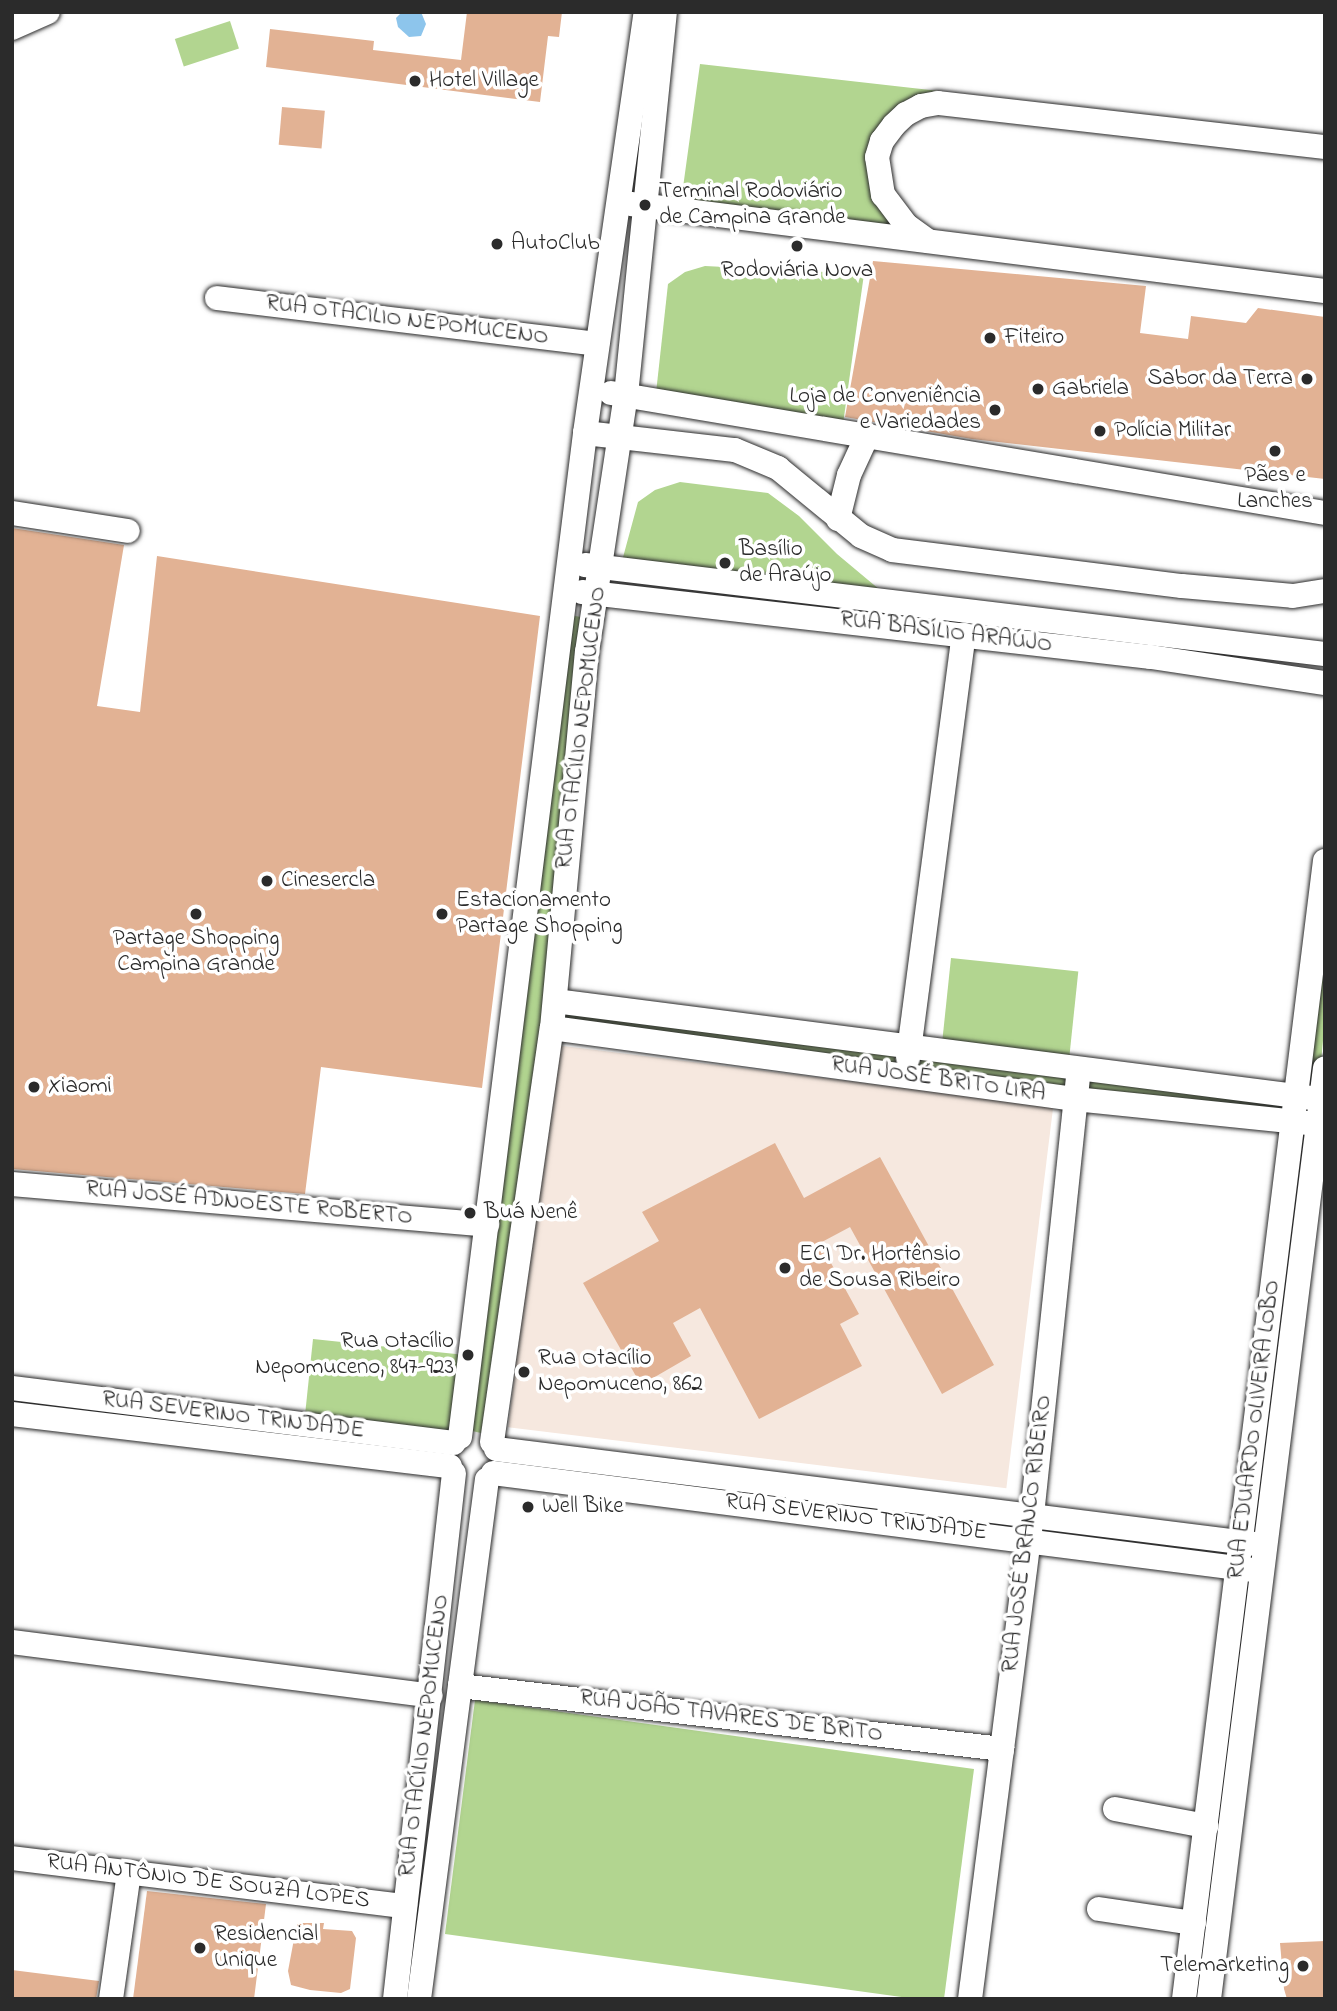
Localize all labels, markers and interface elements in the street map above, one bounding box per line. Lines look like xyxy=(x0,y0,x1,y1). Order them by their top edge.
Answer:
place label: Hotel Village xyxy=(429,67,539,95)
marker: Hotel Village xyxy=(407,73,423,89)
place label: Terminal Rodoviário de Campina Grande xyxy=(659,178,846,232)
marker: Terminal Rodoviário de Campina Grande xyxy=(637,197,653,213)
place label: AutoClub xyxy=(511,230,600,258)
marker: AutoClub xyxy=(489,236,505,252)
marker: Rodoviária Nova xyxy=(789,238,805,254)
place label: Rodoviária Nova xyxy=(721,257,873,285)
street label: RUA OTACILIO NEPOMUCENO xyxy=(264,290,550,352)
place label: Fiteiro xyxy=(1004,324,1064,352)
marker: Fiteiro xyxy=(982,330,998,346)
place label: Sabor da Terra xyxy=(1148,365,1293,393)
marker: Sabor da Terra xyxy=(1299,371,1315,387)
place label: Gabriela xyxy=(1052,375,1129,403)
marker: Gabriela xyxy=(1030,381,1046,397)
place label: Loja de Conveniência e Variedades xyxy=(790,383,981,437)
marker: Loja de Conveniência e Variedades xyxy=(987,402,1003,418)
place label: Polícia Militar xyxy=(1114,417,1231,445)
marker: Polícia Militar xyxy=(1092,423,1108,439)
marker: Pães e Lanches xyxy=(1267,443,1283,459)
place label: Pães e Lanches xyxy=(1237,462,1313,516)
place label: Basílio de Araújo xyxy=(739,536,831,590)
marker: Basílio de Araújo xyxy=(717,555,733,571)
street label: RUA OTACÍLIO NEPOMUCENO xyxy=(551,585,613,871)
street label: RUA BASÍLIO ARAÚJO xyxy=(838,606,1054,660)
place label: Cinesercla xyxy=(281,867,375,895)
marker: Cinesercla xyxy=(259,873,275,889)
place label: Estacionamento Partage Shopping xyxy=(456,887,623,941)
marker: Partage Shopping Campina Grande xyxy=(188,906,204,922)
marker: Estacionamento Partage Shopping xyxy=(434,906,450,922)
place label: Partage Shopping Campina Grande xyxy=(113,925,279,979)
street label: RUA JOSÉ BRITO LIRA xyxy=(829,1051,1047,1109)
place label: Xiaomi xyxy=(48,1073,112,1101)
marker: Xiaomi xyxy=(26,1079,42,1095)
street label: RUA JOSÉ ADNOESTE ROBERTO xyxy=(84,1176,414,1232)
place label: Buá Nenê xyxy=(484,1199,577,1227)
marker: Buá Nenê xyxy=(462,1205,478,1221)
place label: ECI Dr. Hortênsio de Sousa Ribeiro xyxy=(799,1241,961,1295)
marker: ECI Dr. Hortênsio de Sousa Ribeiro xyxy=(777,1260,793,1276)
street label: RUA EDUARDO OLIVEIRA LOBO xyxy=(1223,1279,1287,1581)
place label: Rua Otacílio Nepomuceno, 847-923 xyxy=(255,1328,454,1382)
place label: Rua Otacílio Nepomuceno, 862 xyxy=(538,1345,703,1399)
marker: Rua Otacílio Nepomuceno, 847-923 xyxy=(460,1347,476,1363)
marker: Rua Otacílio Nepomuceno, 862 xyxy=(516,1364,532,1380)
street label: RUA SEVERINO TRINDADE xyxy=(100,1386,366,1446)
street label: RUA JOSÉ BRANCO RIBEIRO xyxy=(997,1394,1059,1674)
street label: RUA SEVERINO TRINDADE xyxy=(723,1488,989,1548)
place label: Well Bike xyxy=(542,1493,624,1521)
marker: Well Bike xyxy=(520,1499,536,1515)
street label: RUA OTACÍLIO NEPOMUCENO xyxy=(394,1593,456,1879)
street label: RUA JOÃO TAVARES DE BRITO xyxy=(578,1685,884,1749)
street label: RUA ANTÔNIO DE SOUZA LOPES xyxy=(45,1848,371,1916)
place label: Residencial Unique xyxy=(214,1921,318,1975)
marker: Residencial Unique xyxy=(192,1940,208,1956)
place label: Telemarketing xyxy=(1160,1952,1289,1980)
marker: Telemarketing xyxy=(1295,1958,1311,1974)

